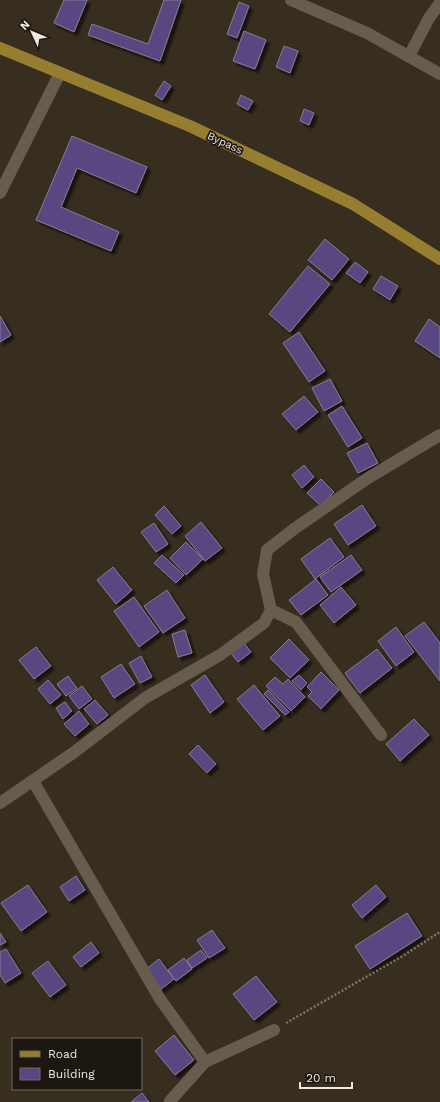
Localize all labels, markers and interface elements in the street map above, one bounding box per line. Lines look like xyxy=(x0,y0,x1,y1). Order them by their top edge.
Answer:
north arrow xyxy=(12,12,52,52)
text: N xyxy=(18,18,33,33)
street label: Bypass xyxy=(205,129,245,157)
legend xyxy=(12,1038,142,1090)
text: Road xyxy=(48,1047,77,1061)
scale bar xyxy=(300,1064,352,1090)
text: Building xyxy=(48,1067,95,1081)
text: 20 m xyxy=(306,1071,336,1085)

